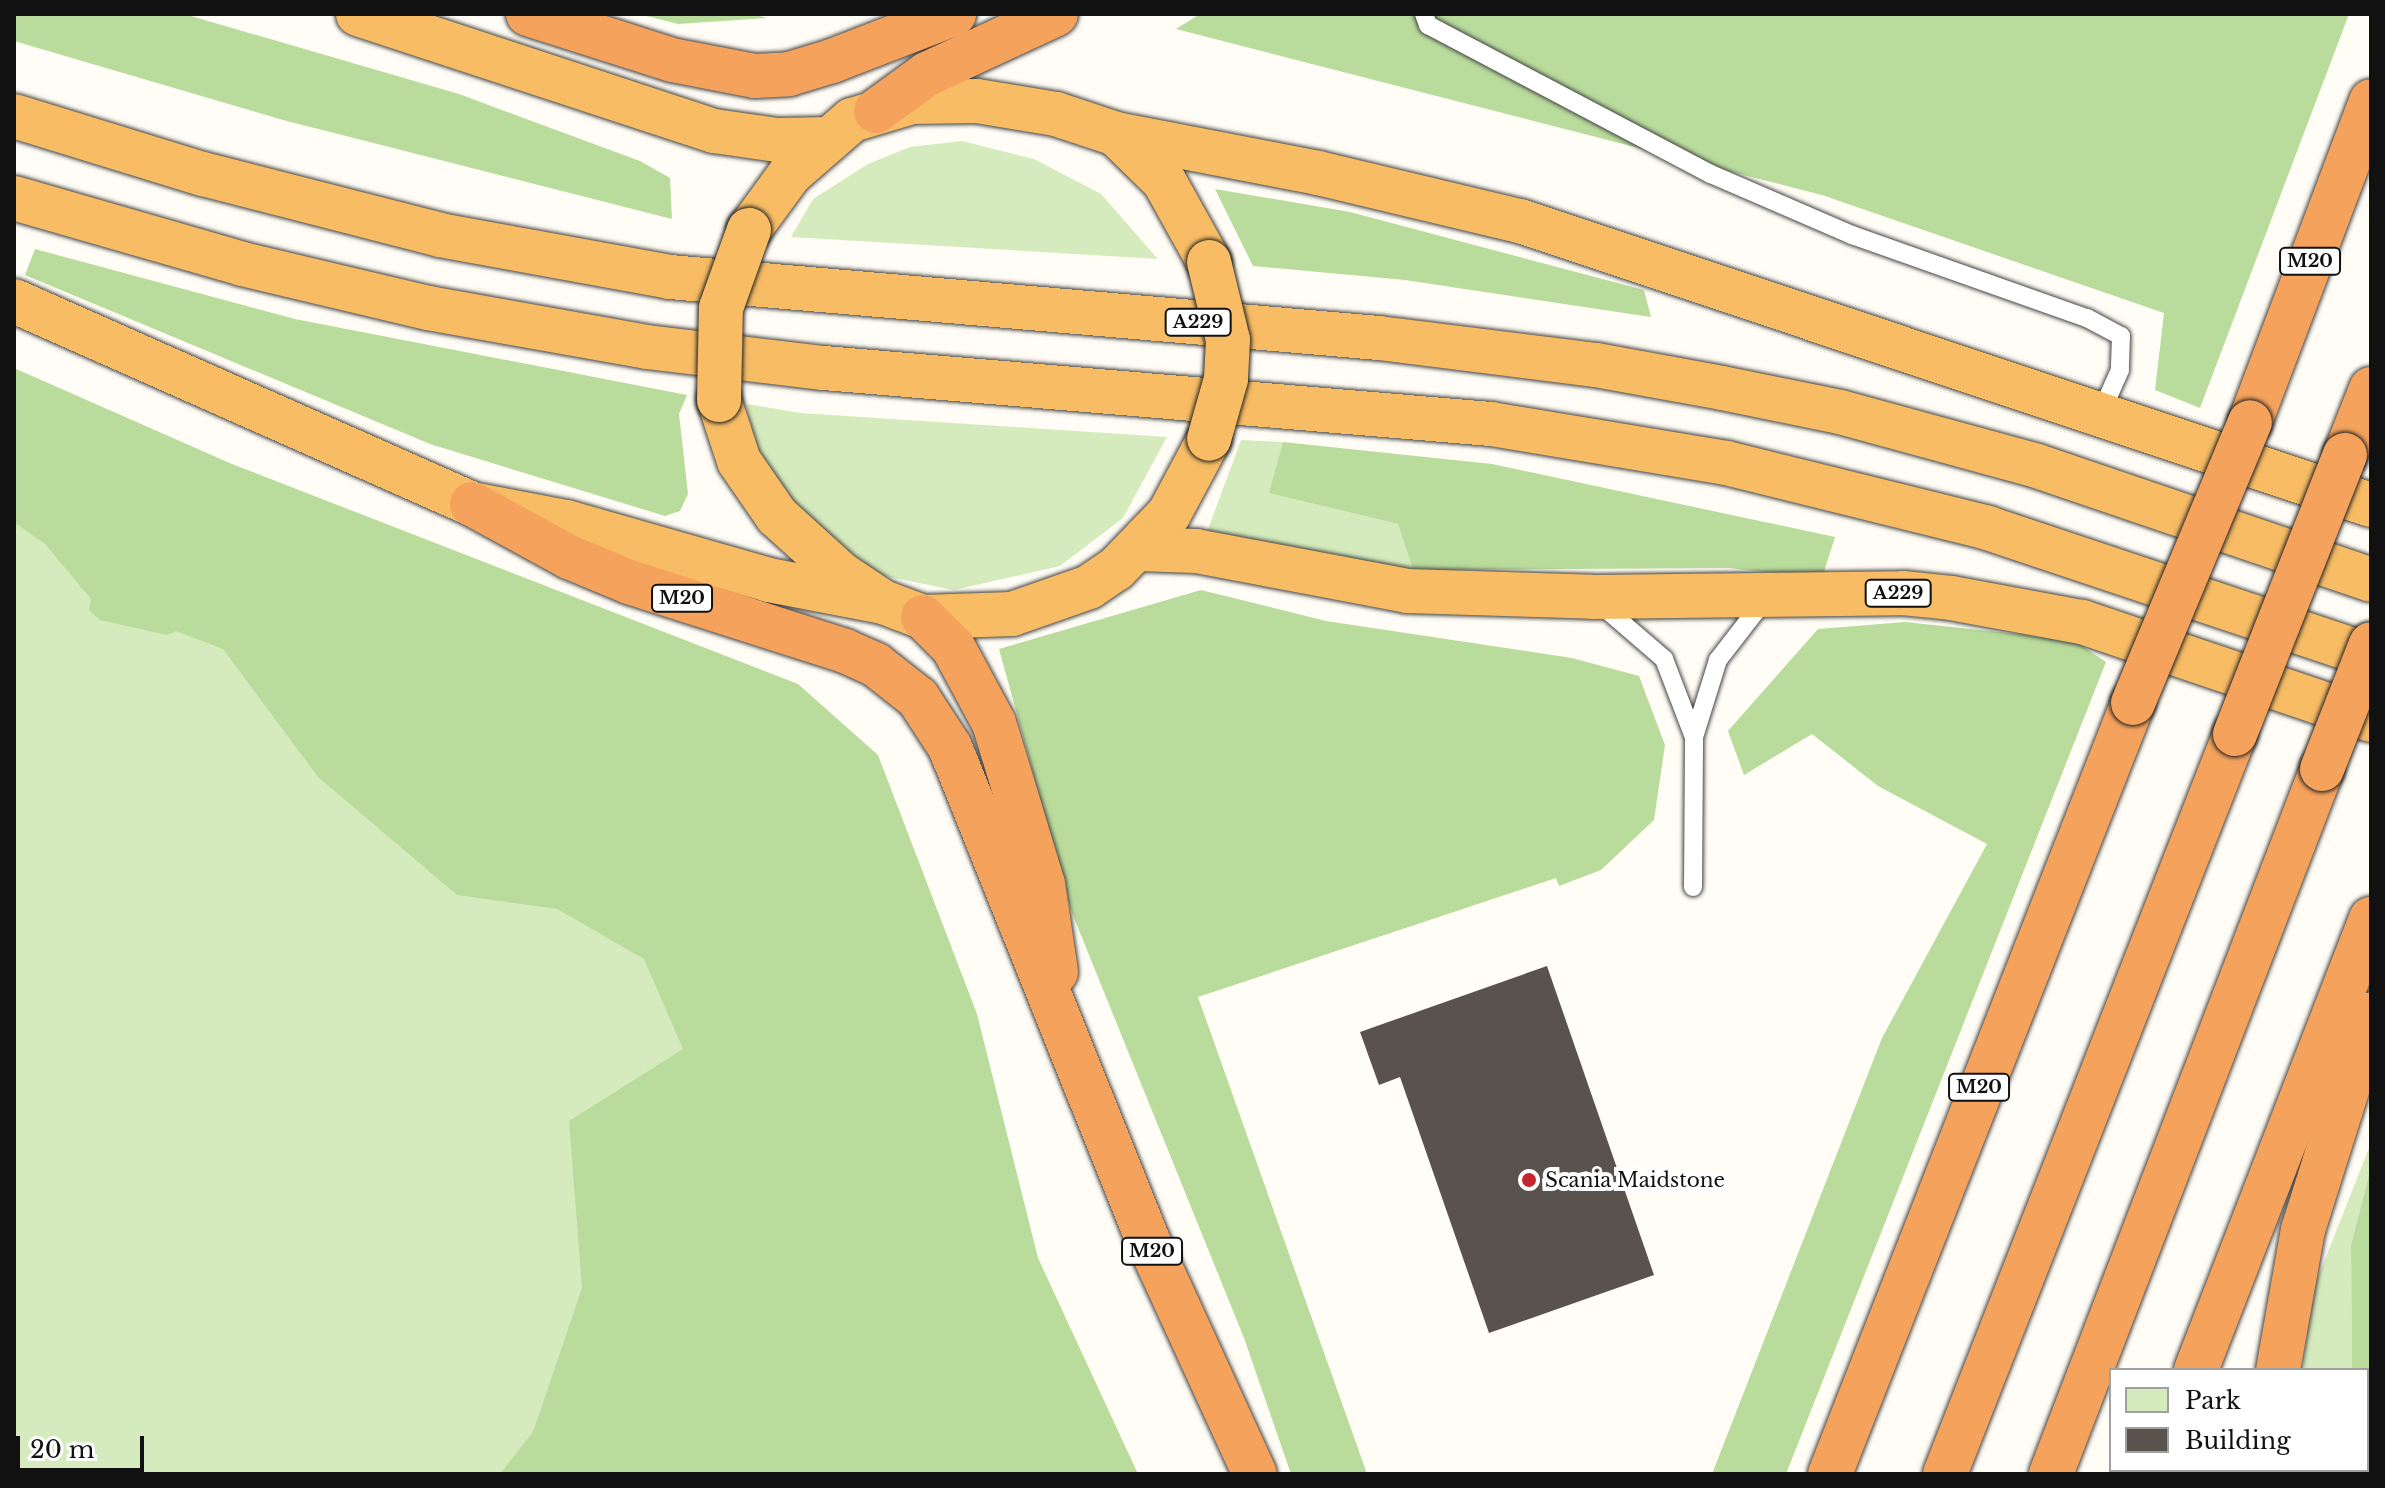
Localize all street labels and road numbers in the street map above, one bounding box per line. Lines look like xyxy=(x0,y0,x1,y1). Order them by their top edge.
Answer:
road number: M20 xyxy=(2278,247,2342,275)
road number: A229 xyxy=(1164,308,1232,336)
road number: A229 xyxy=(1864,579,1932,607)
road number: M20 xyxy=(650,584,714,612)
road number: M20 xyxy=(1947,1073,2011,1101)
road number: M20 xyxy=(1120,1237,1184,1265)

